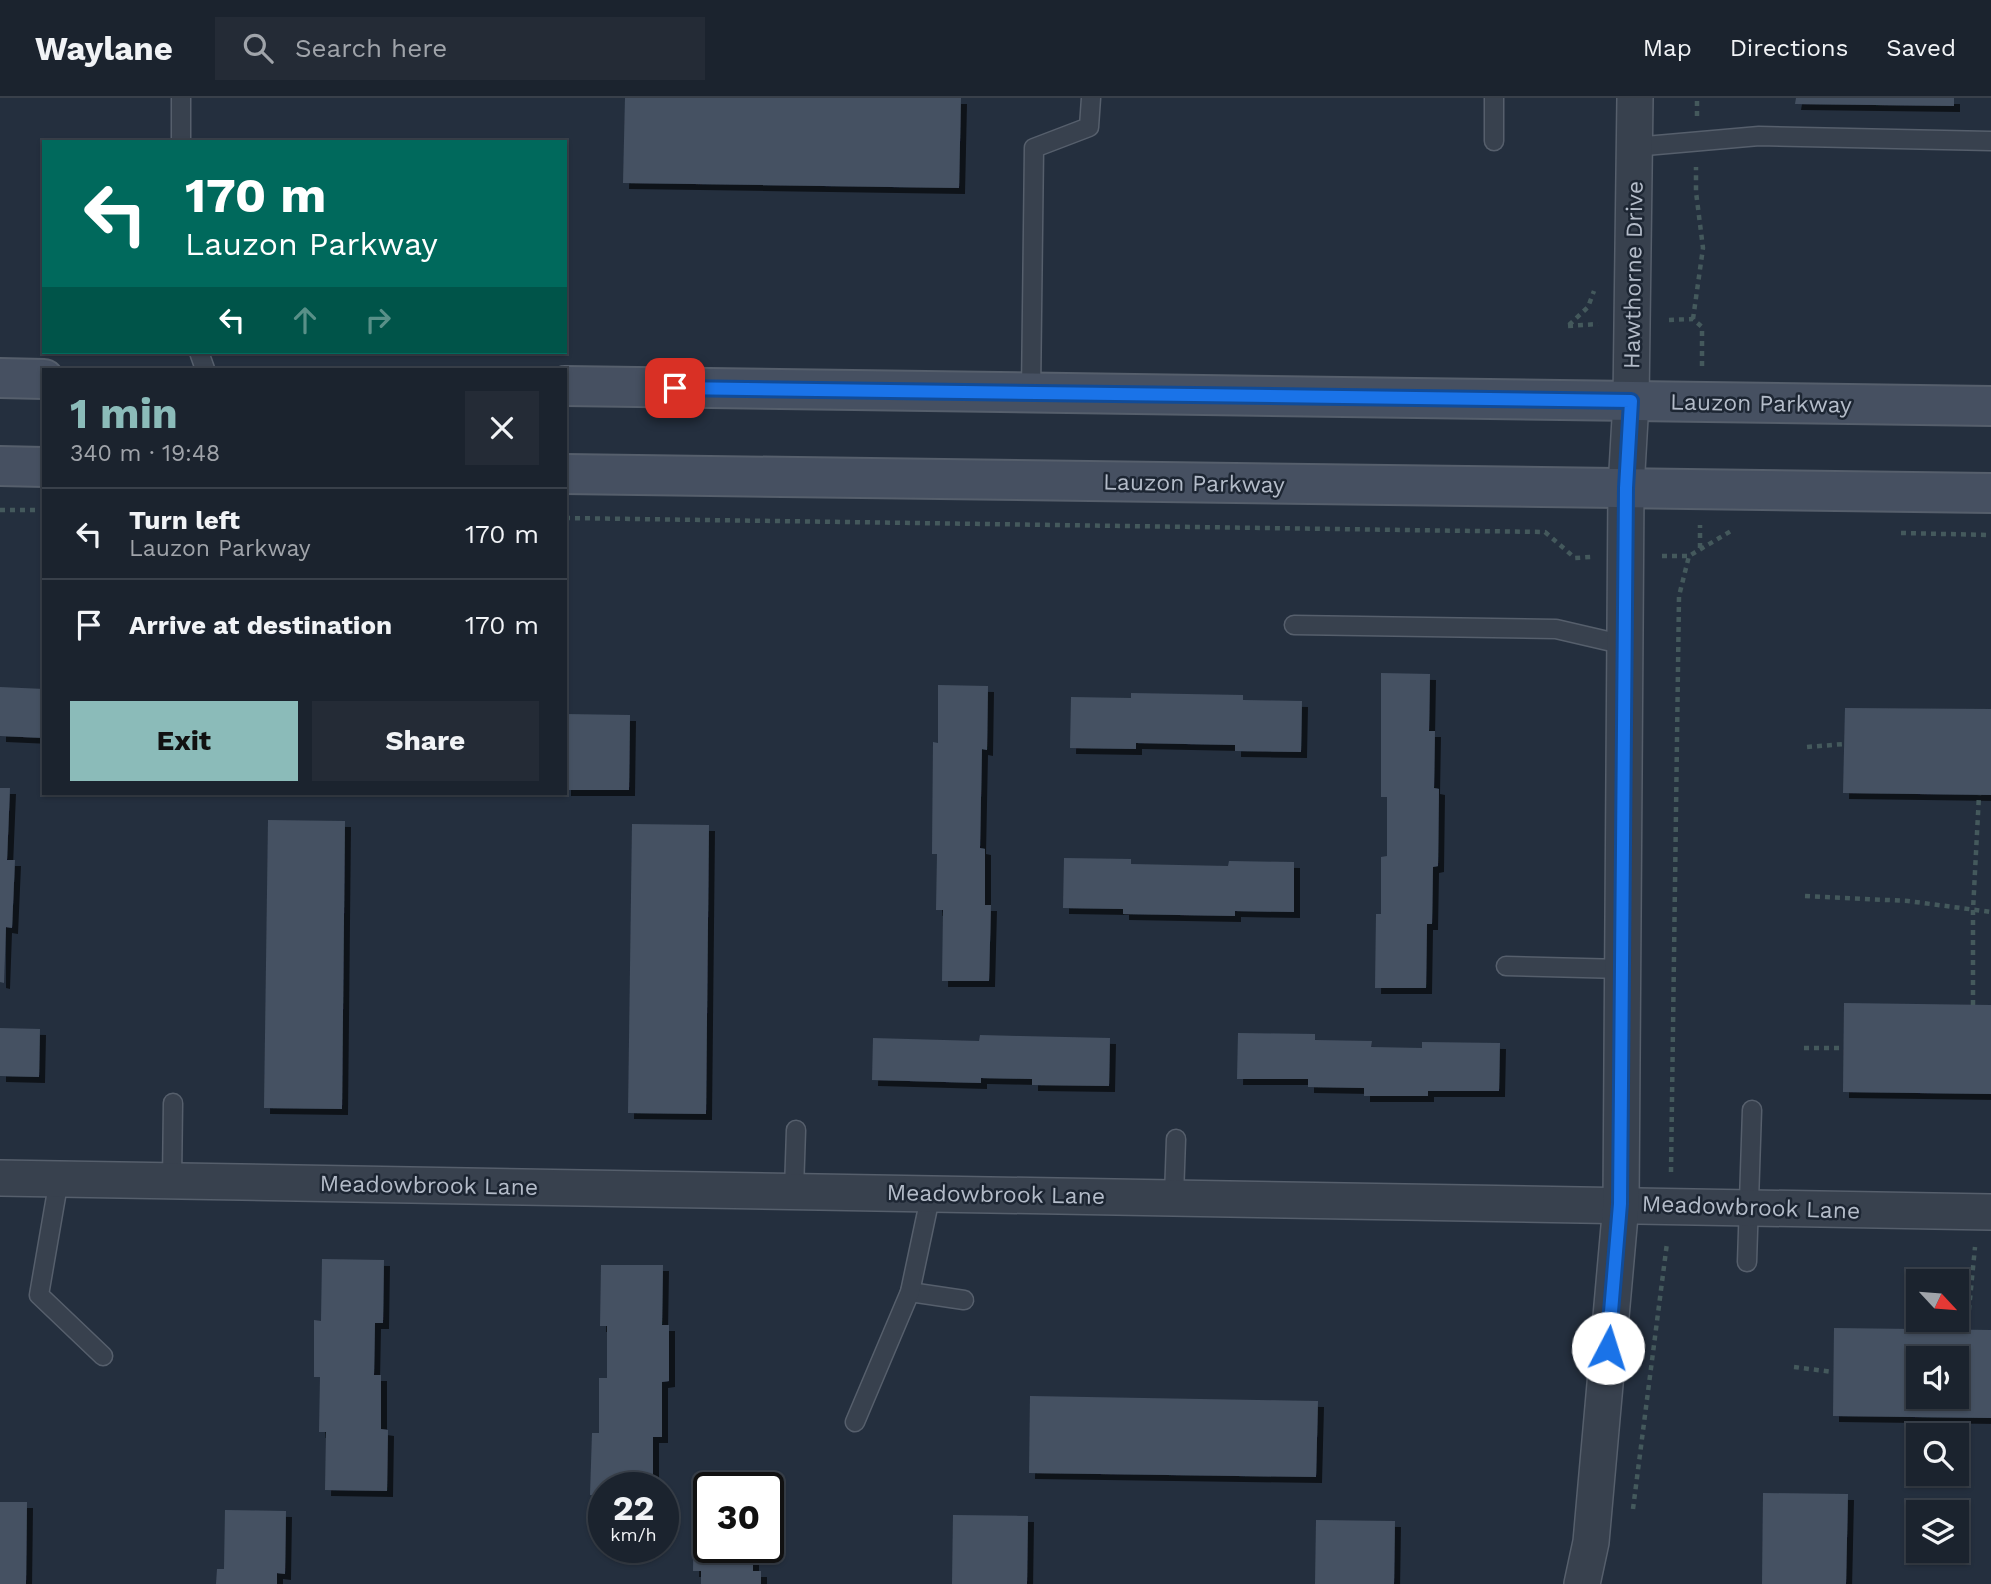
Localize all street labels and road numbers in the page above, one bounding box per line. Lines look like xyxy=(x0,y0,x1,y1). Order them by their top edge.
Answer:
street label: Hawthorne Drive xyxy=(1618,181,1649,369)
street label: Lauzon Parkway xyxy=(1670,388,1852,419)
street label: Lauzon Parkway xyxy=(1103,468,1285,499)
street label: Meadowbrook Lane xyxy=(320,1170,538,1201)
street label: Meadowbrook Lane xyxy=(887,1179,1105,1210)
street label: Meadowbrook Lane xyxy=(1641,1190,1861,1225)

